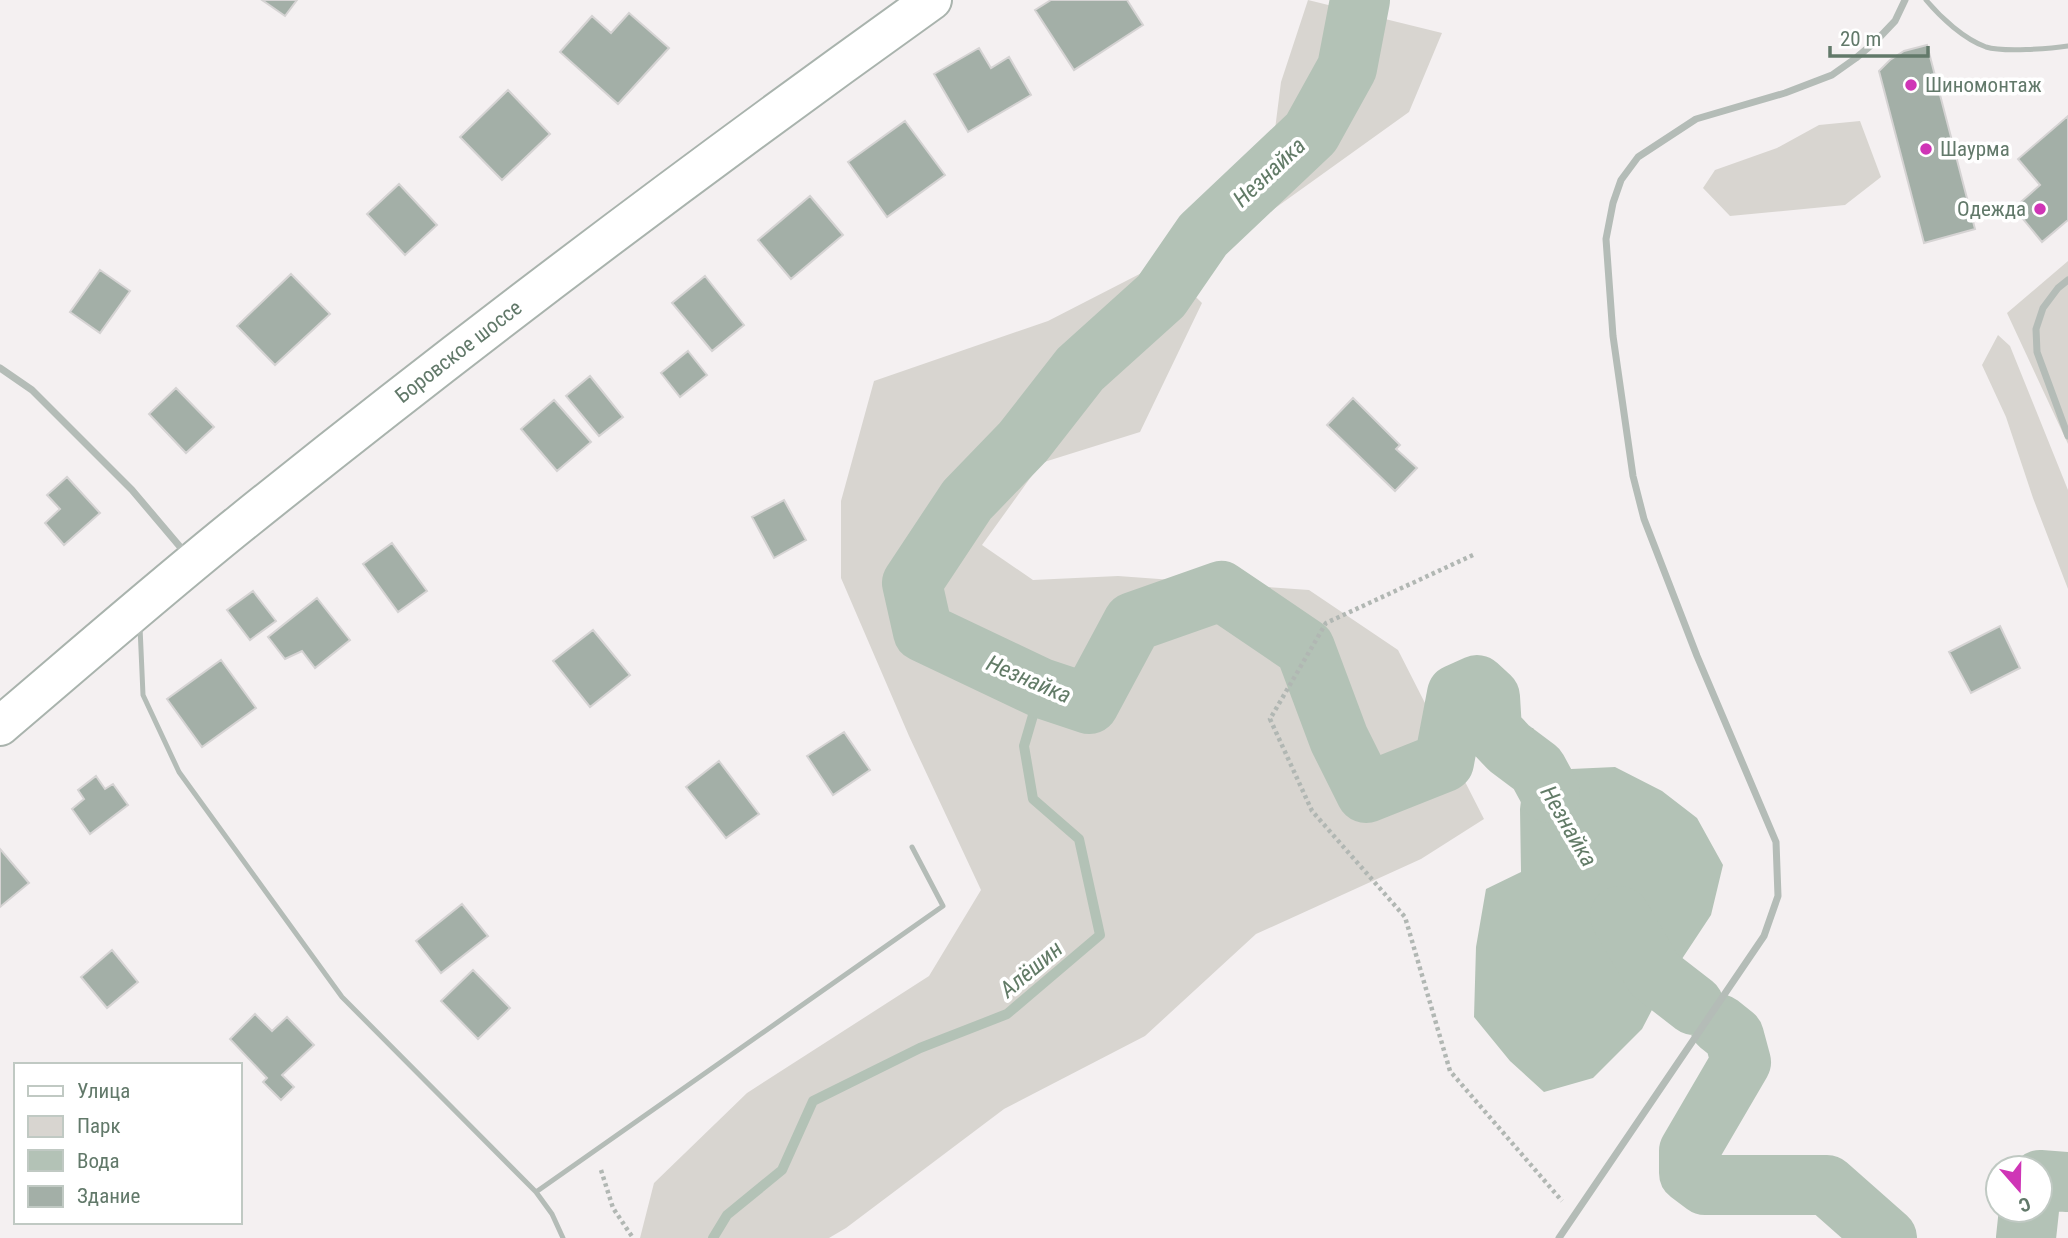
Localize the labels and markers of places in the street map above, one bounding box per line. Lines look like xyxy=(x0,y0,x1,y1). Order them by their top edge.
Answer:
place label: Шиномонтаж xyxy=(1925,73,2042,97)
marker: Шиномонтаж xyxy=(1903,77,1919,93)
place label: Шаурма xyxy=(1940,137,2010,161)
marker: Шаурма xyxy=(1918,141,1934,157)
place label: Одежда xyxy=(1957,197,2026,221)
marker: Одежда xyxy=(2032,201,2048,217)

